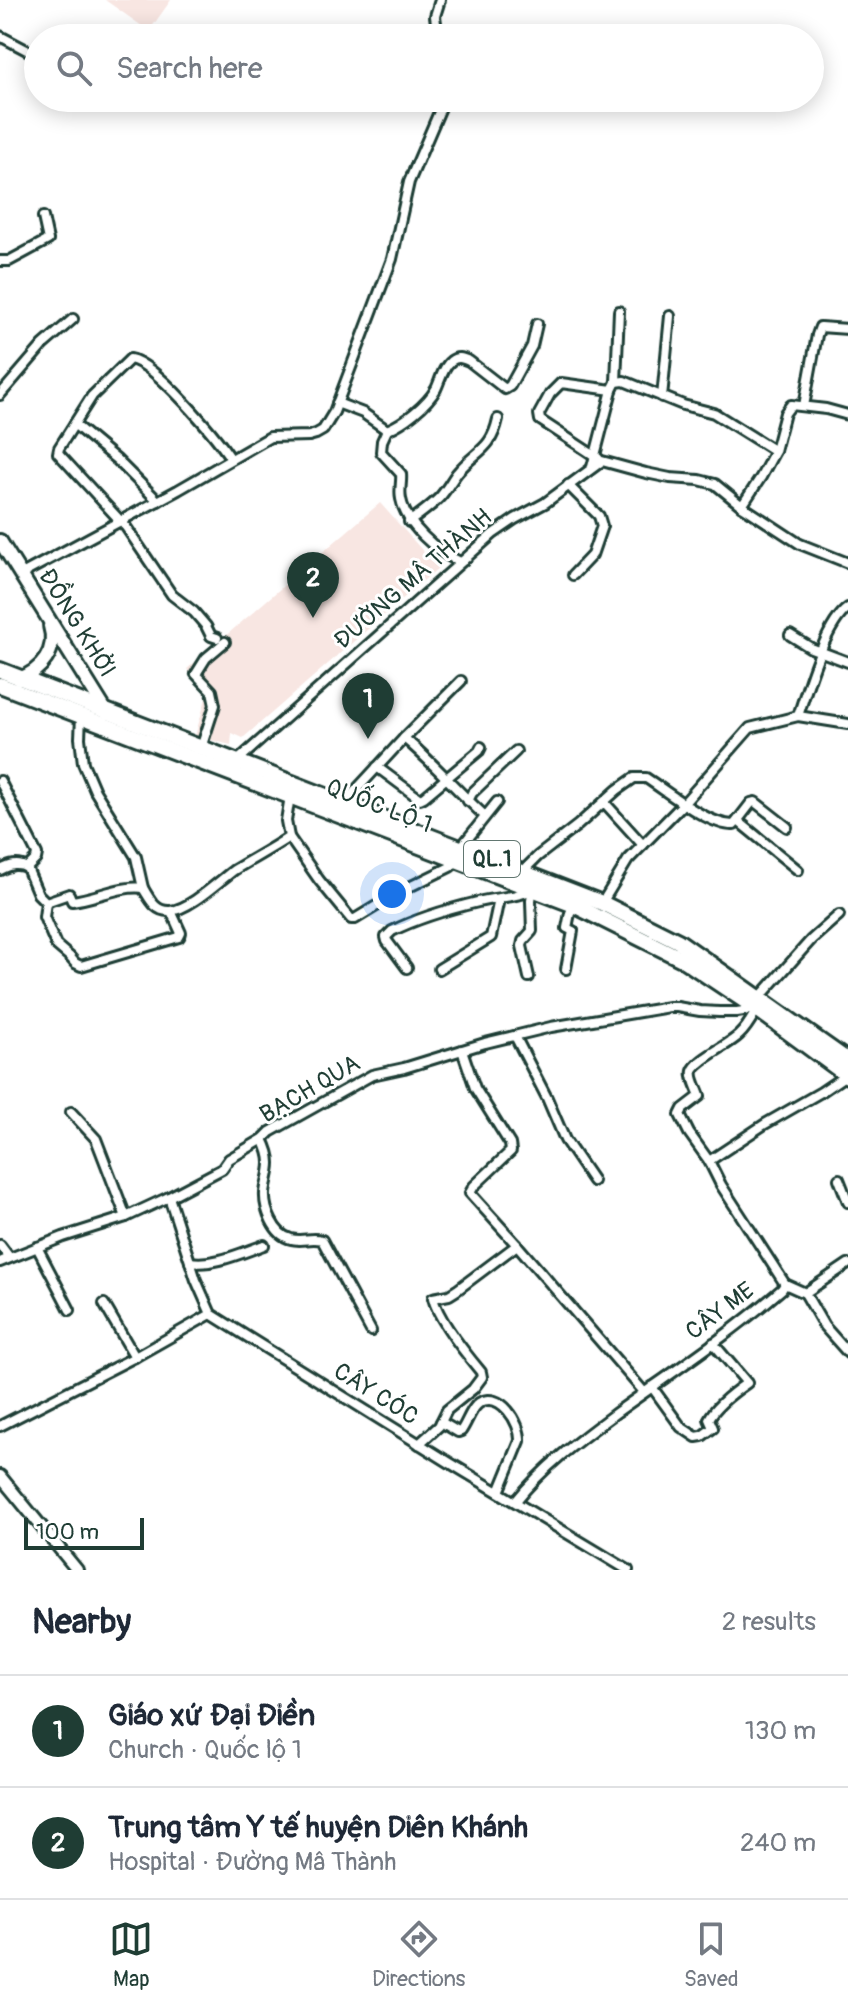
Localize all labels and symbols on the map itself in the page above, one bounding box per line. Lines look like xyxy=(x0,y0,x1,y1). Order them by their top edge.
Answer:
street label: ĐƯỜNG MÂ THÀNH xyxy=(328,503,498,655)
pin: 2 xyxy=(287,552,339,618)
street label: ĐỒNG KHỞI xyxy=(32,561,125,683)
pin: 1 xyxy=(342,673,394,739)
street label: QUỐC LỘ 1 xyxy=(322,769,437,839)
road number: QL.1 xyxy=(464,841,520,877)
your location xyxy=(372,874,412,914)
street label: BẠCH QUA xyxy=(255,1049,365,1129)
street label: CÂY ME xyxy=(680,1276,760,1346)
street label: CÂY CÓC xyxy=(328,1356,424,1431)
scale bar xyxy=(24,1514,144,1550)

